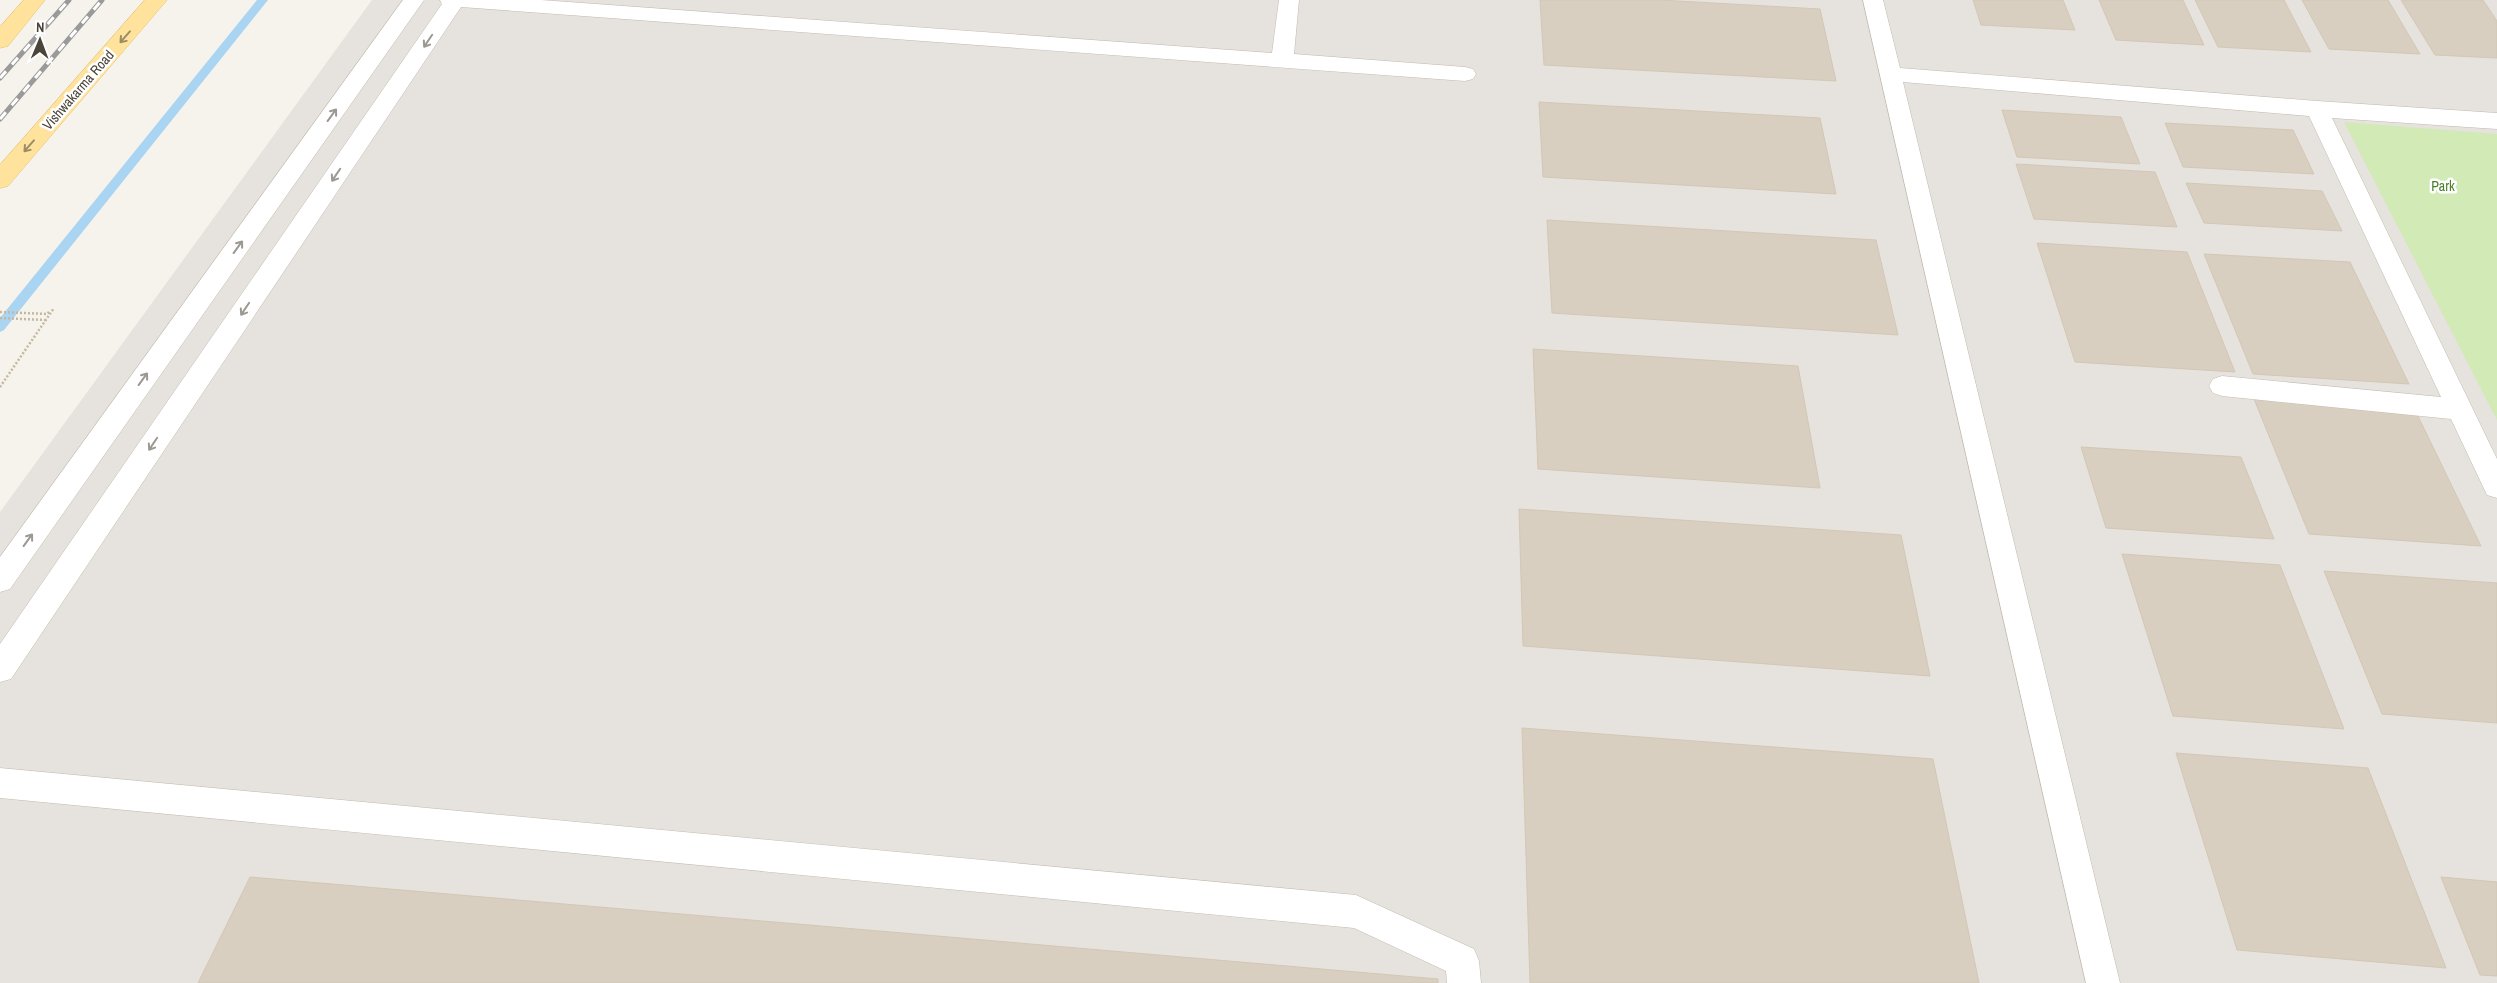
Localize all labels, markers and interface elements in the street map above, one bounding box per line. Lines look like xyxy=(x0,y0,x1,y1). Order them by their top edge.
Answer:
north arrow xyxy=(15,15,65,65)
text: N xyxy=(36,18,45,36)
one-way arrow xyxy=(119,30,131,43)
one-way arrow xyxy=(422,34,433,48)
street label: Vishwakarma Road xyxy=(38,46,118,134)
one-way arrow xyxy=(327,108,337,122)
one-way arrow xyxy=(23,140,35,153)
one-way arrow xyxy=(331,168,341,182)
park label: Park xyxy=(2431,177,2455,195)
one-way arrow xyxy=(232,241,243,254)
one-way arrow xyxy=(240,302,250,316)
one-way arrow xyxy=(138,373,148,387)
one-way arrow xyxy=(148,437,158,451)
one-way arrow xyxy=(23,533,33,547)

